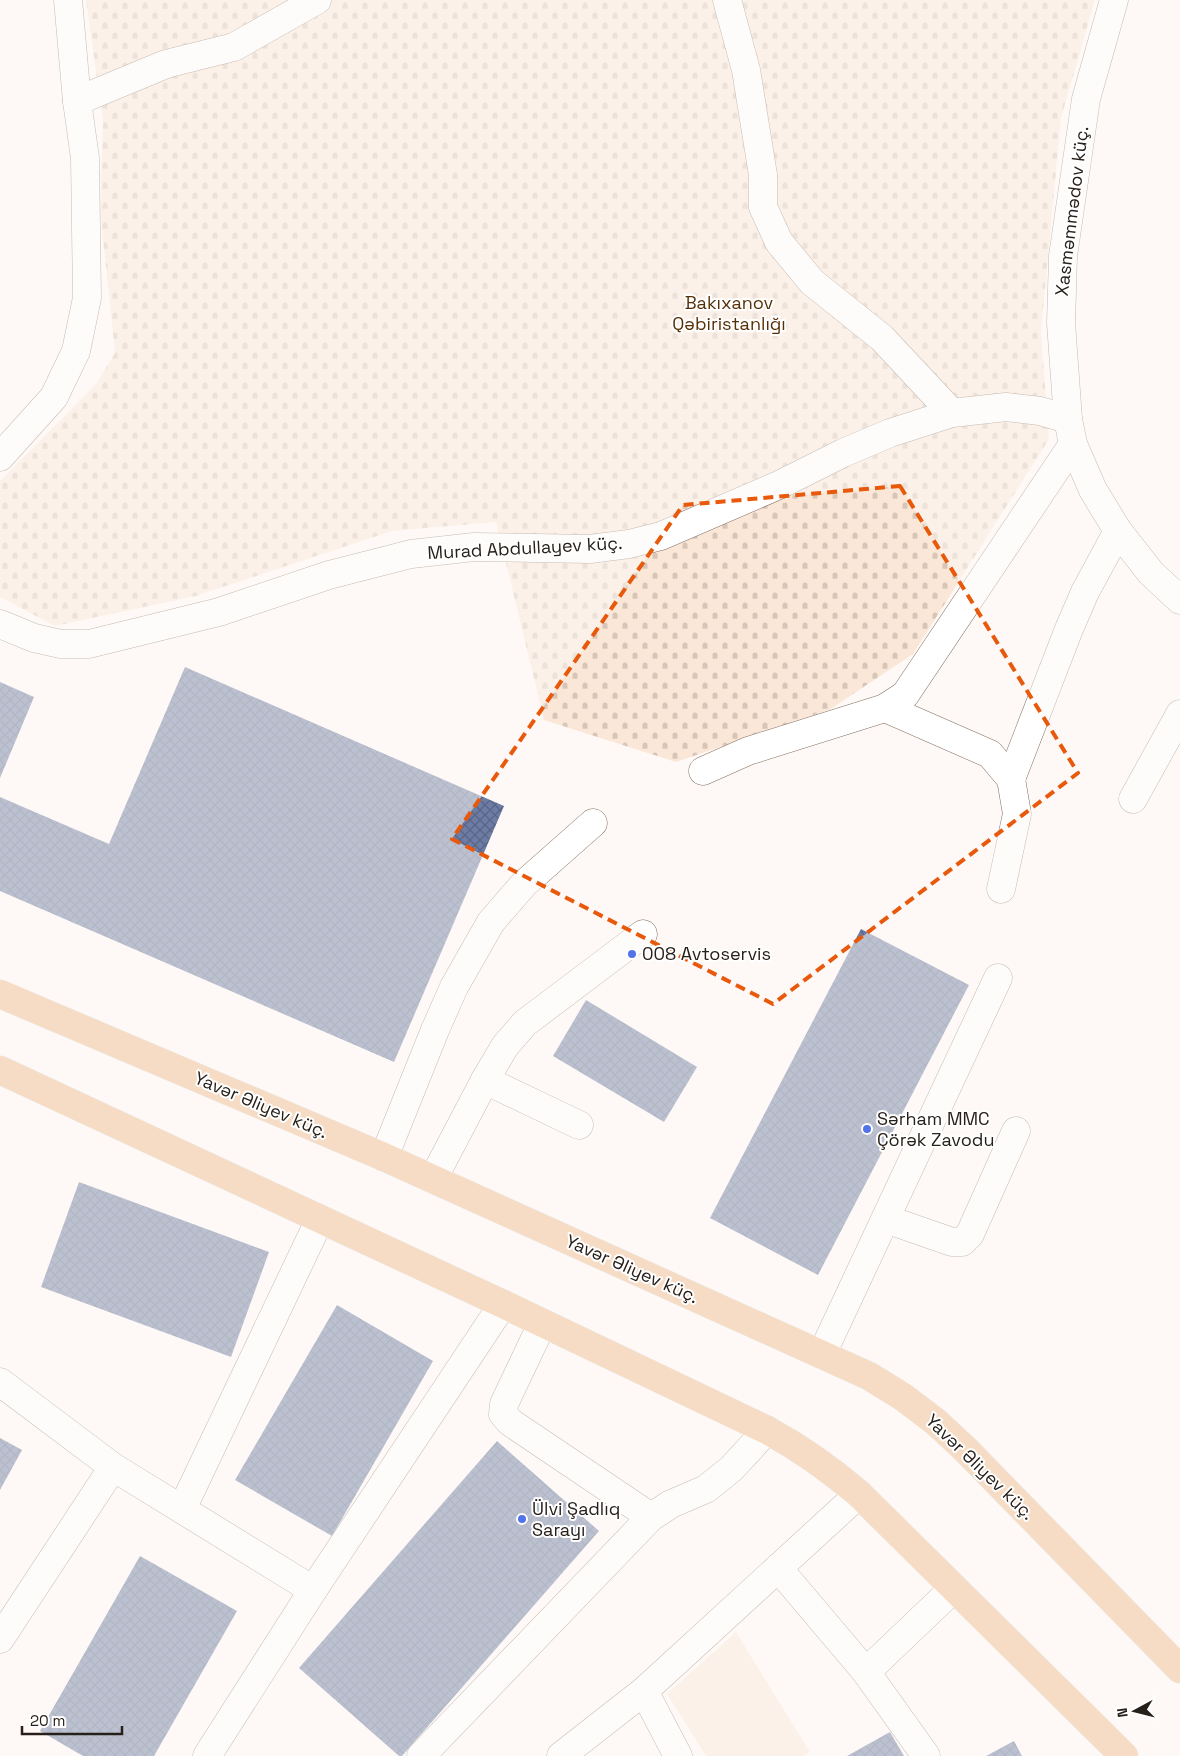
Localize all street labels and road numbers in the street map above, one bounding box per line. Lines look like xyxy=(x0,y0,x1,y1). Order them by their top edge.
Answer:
street label: Xasməmmədov küç. xyxy=(1050,124,1093,297)
street label: Murad Abdullayev küç. xyxy=(427,531,623,564)
street label: Yavər Əliyev küç. xyxy=(191,1066,331,1143)
street label: Yavər Əliyev küç. xyxy=(562,1229,702,1308)
street label: Yavər Əliyev küç. xyxy=(921,1409,1040,1525)

